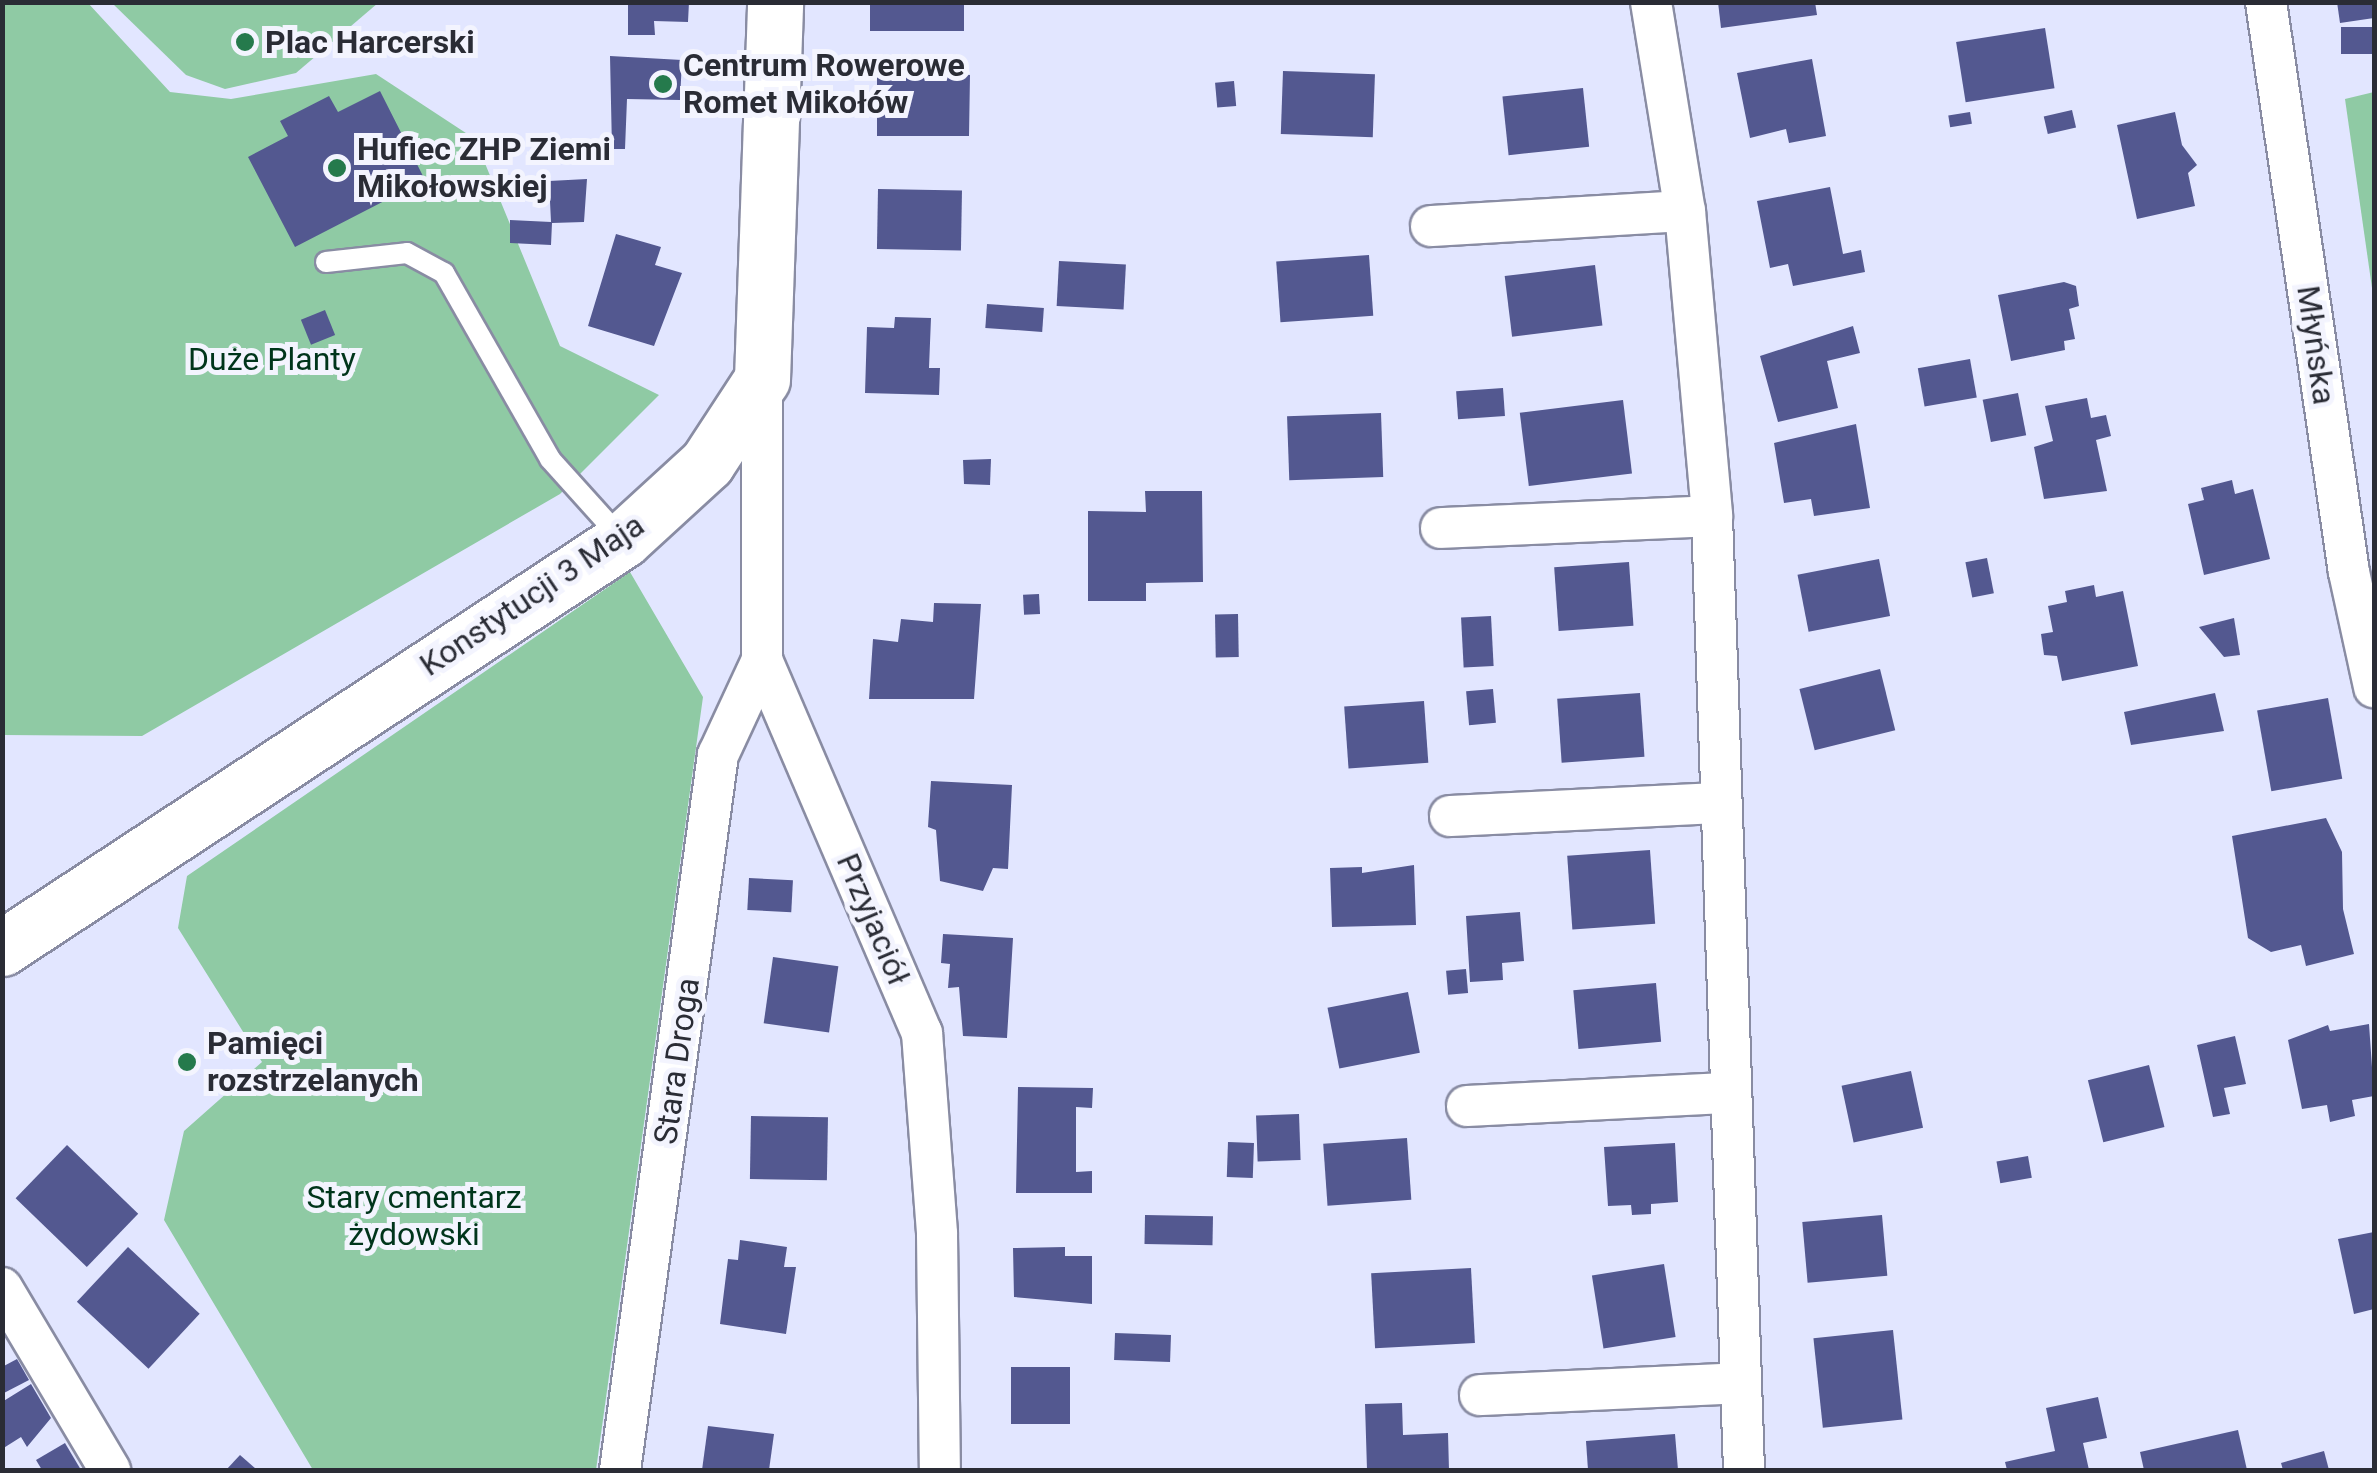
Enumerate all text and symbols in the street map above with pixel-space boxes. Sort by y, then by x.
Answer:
place label: Plac Harcerski [265,23,475,61]
marker: Plac Harcerski [234,31,256,53]
place label: Centrum Rowerowe Romet Mikołów [683,47,965,122]
marker: Centrum Rowerowe Romet Mikołów [652,73,674,95]
place label: Hufiec ZHP Ziemi Mikołowskiej [357,131,611,206]
marker: Hufiec ZHP Ziemi Mikołowskiej [326,157,348,179]
street label: Młyńska [2289,283,2343,407]
park label: Duże Planty [188,340,356,378]
street label: Konstytucji 3 Maja [413,506,651,684]
street label: Przyjaciół [828,848,918,990]
street label: Stara Droga [646,975,708,1147]
place label: Pamięci rozstrzelanych [207,1025,419,1100]
marker: Pamięci rozstrzelanych [176,1051,198,1073]
park label: Stary cmentarz żydowski [306,1179,522,1254]

